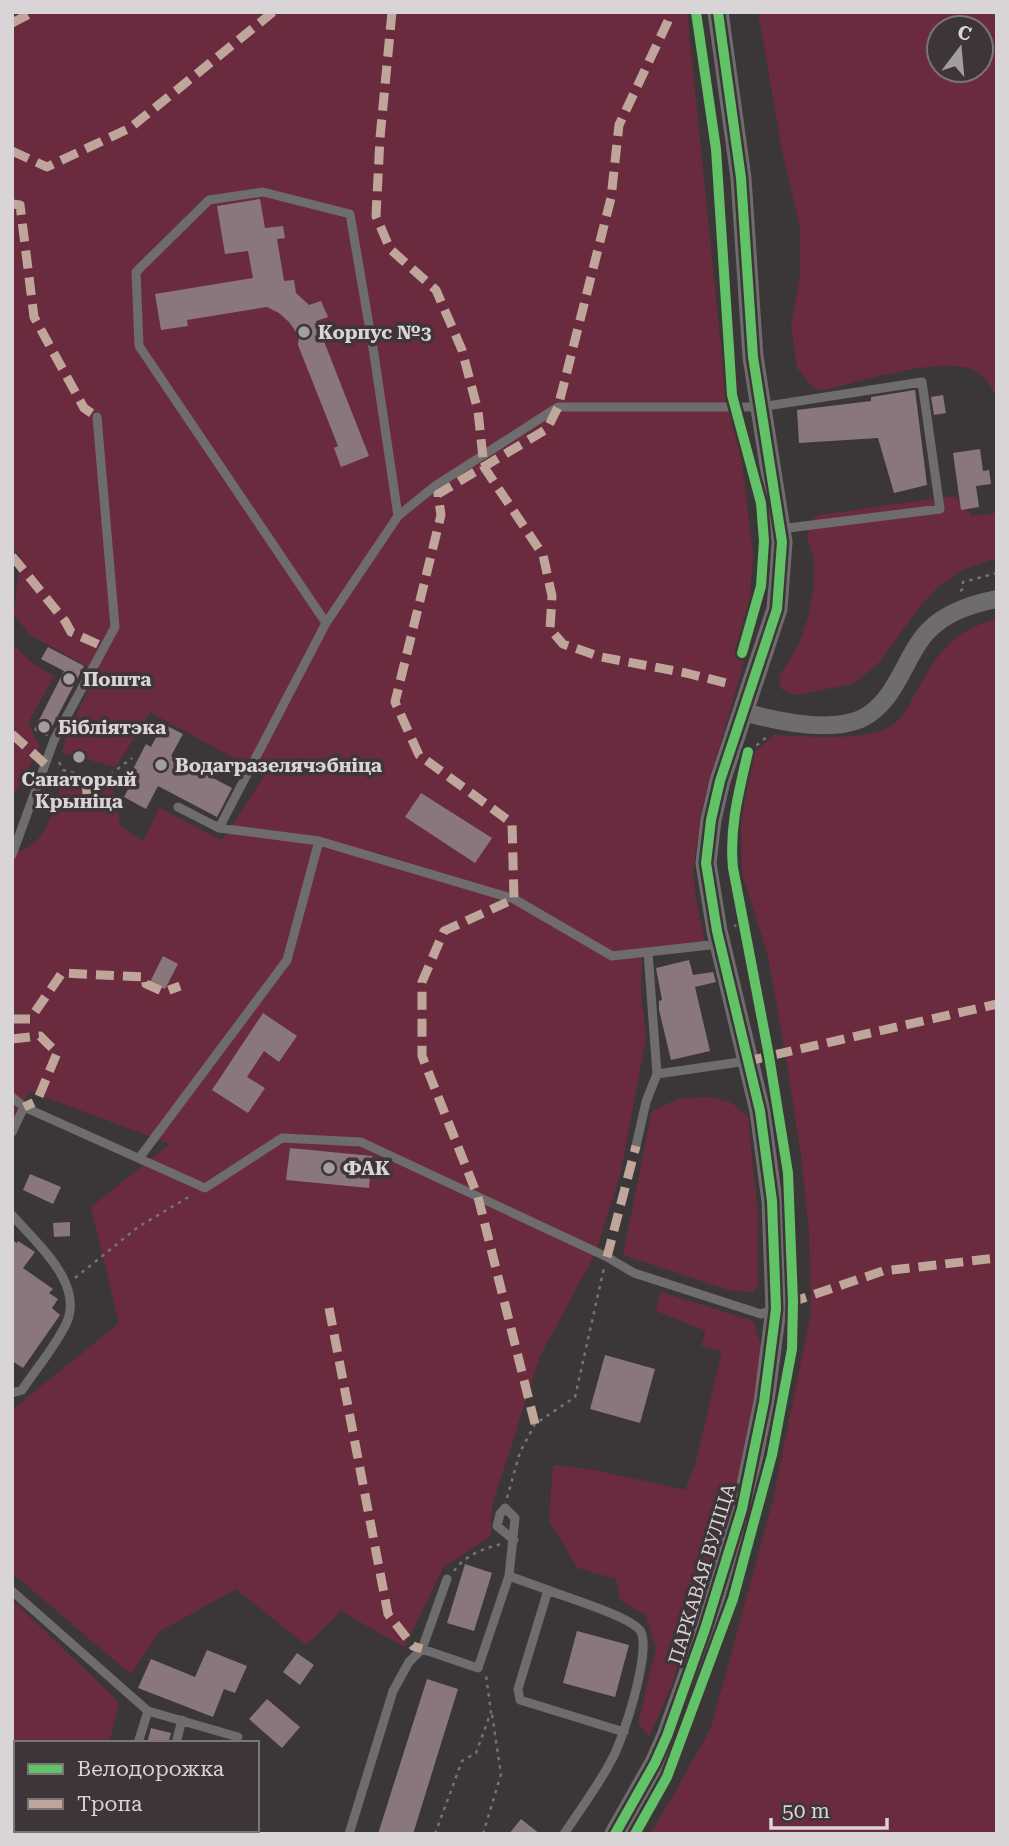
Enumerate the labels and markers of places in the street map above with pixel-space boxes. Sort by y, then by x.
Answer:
place label: Корпус №3 [318,321,432,344]
marker: Корпус №3 [296,324,312,340]
place label: Пошта [83,668,151,691]
marker: Пошта [61,671,77,687]
place label: Бібліятэка [58,716,166,739]
marker: Бібліятэка [36,719,52,735]
marker: Санаторый Крыніца [71,749,87,765]
place label: Водагразелячэбніца [175,754,382,777]
marker: Водагразелячэбніца [153,757,169,773]
place label: Санаторый Крыніца [22,768,136,813]
place label: ФАК [343,1157,390,1180]
marker: ФАК [321,1160,337,1176]

